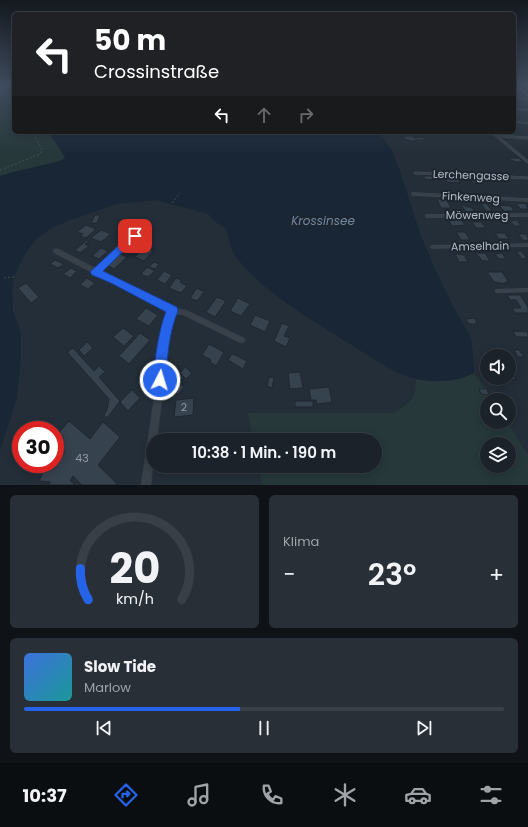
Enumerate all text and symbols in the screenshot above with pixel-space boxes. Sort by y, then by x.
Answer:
text: 50 m [94,21,166,60]
icon: left [28,28,80,80]
text: Crossinstraße [94,59,219,84]
icon: left [211,104,233,126]
icon: ahead [253,104,275,126]
icon: right [295,104,317,126]
street label: Lerchengasse [433,166,510,184]
street label: Finkenweg [442,187,500,207]
street label: Möwenweg [446,207,508,223]
water label: Krossinsee [291,212,355,229]
pin [118,219,152,253]
icon: arrive [124,225,146,247]
street label: Amselhain [451,237,509,255]
map controls [480,349,516,473]
button: sound [480,349,516,385]
position arrow [139,359,181,401]
button: search [480,393,516,429]
house number: 2 [181,399,187,415]
speed limit sign: 30 [12,421,64,473]
button: layers [480,437,516,473]
text: 10:38 · 1 Min. · 190 m [192,442,336,463]
house number: 43 [75,450,89,466]
text: Klima [283,532,319,551]
text: 20 [109,538,160,597]
text: 23° [368,553,416,596]
text: − [283,559,295,590]
text: + [489,559,504,590]
text: km/h [115,588,154,608]
text: Slow Tide [84,656,156,677]
text: Marlow [84,678,131,697]
icon: previous [93,717,115,739]
icon: pause [253,717,275,739]
icon: next [413,717,435,739]
icon: directions [112,781,140,809]
icon: music [185,781,213,809]
icon: phone [258,781,286,809]
icon: climate [331,781,359,809]
icon: car [404,781,432,809]
icon: filters [477,781,505,809]
text: 10:37 [23,783,67,808]

